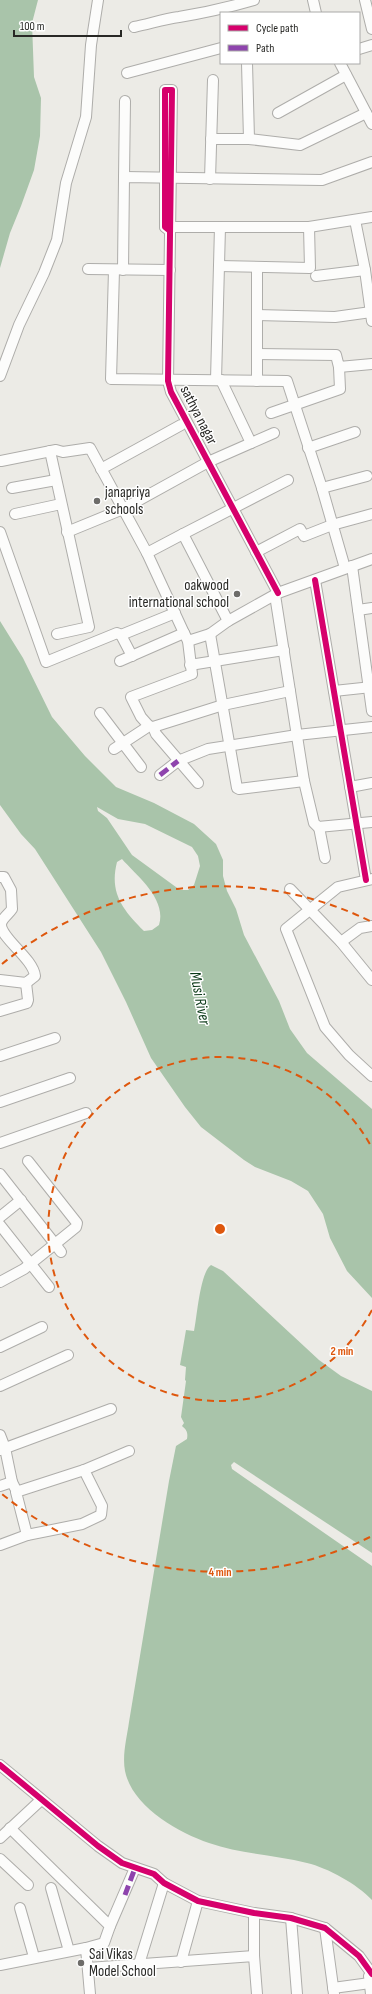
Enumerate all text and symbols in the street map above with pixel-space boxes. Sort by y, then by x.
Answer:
scale bar [14,12,121,38]
legend [220,12,360,64]
text: 100 m [20,19,45,34]
text: Cycle path [256,21,298,36]
text: Path [256,41,274,56]
street label: sathya nagar [176,382,222,449]
place label: janapriya schools [104,483,151,519]
marker: janapriya schools [92,496,102,506]
place label: oakwood international school [129,576,229,612]
marker: oakwood international school [232,589,242,599]
water label: Musi River [185,970,214,1027]
centre of rings [213,1222,227,1236]
text: 2 min [331,1344,353,1359]
text: 4 min [208,1565,232,1580]
place label: Sai Vikas Model School [89,1945,156,1981]
marker: Sai Vikas Model School [76,1958,86,1968]

